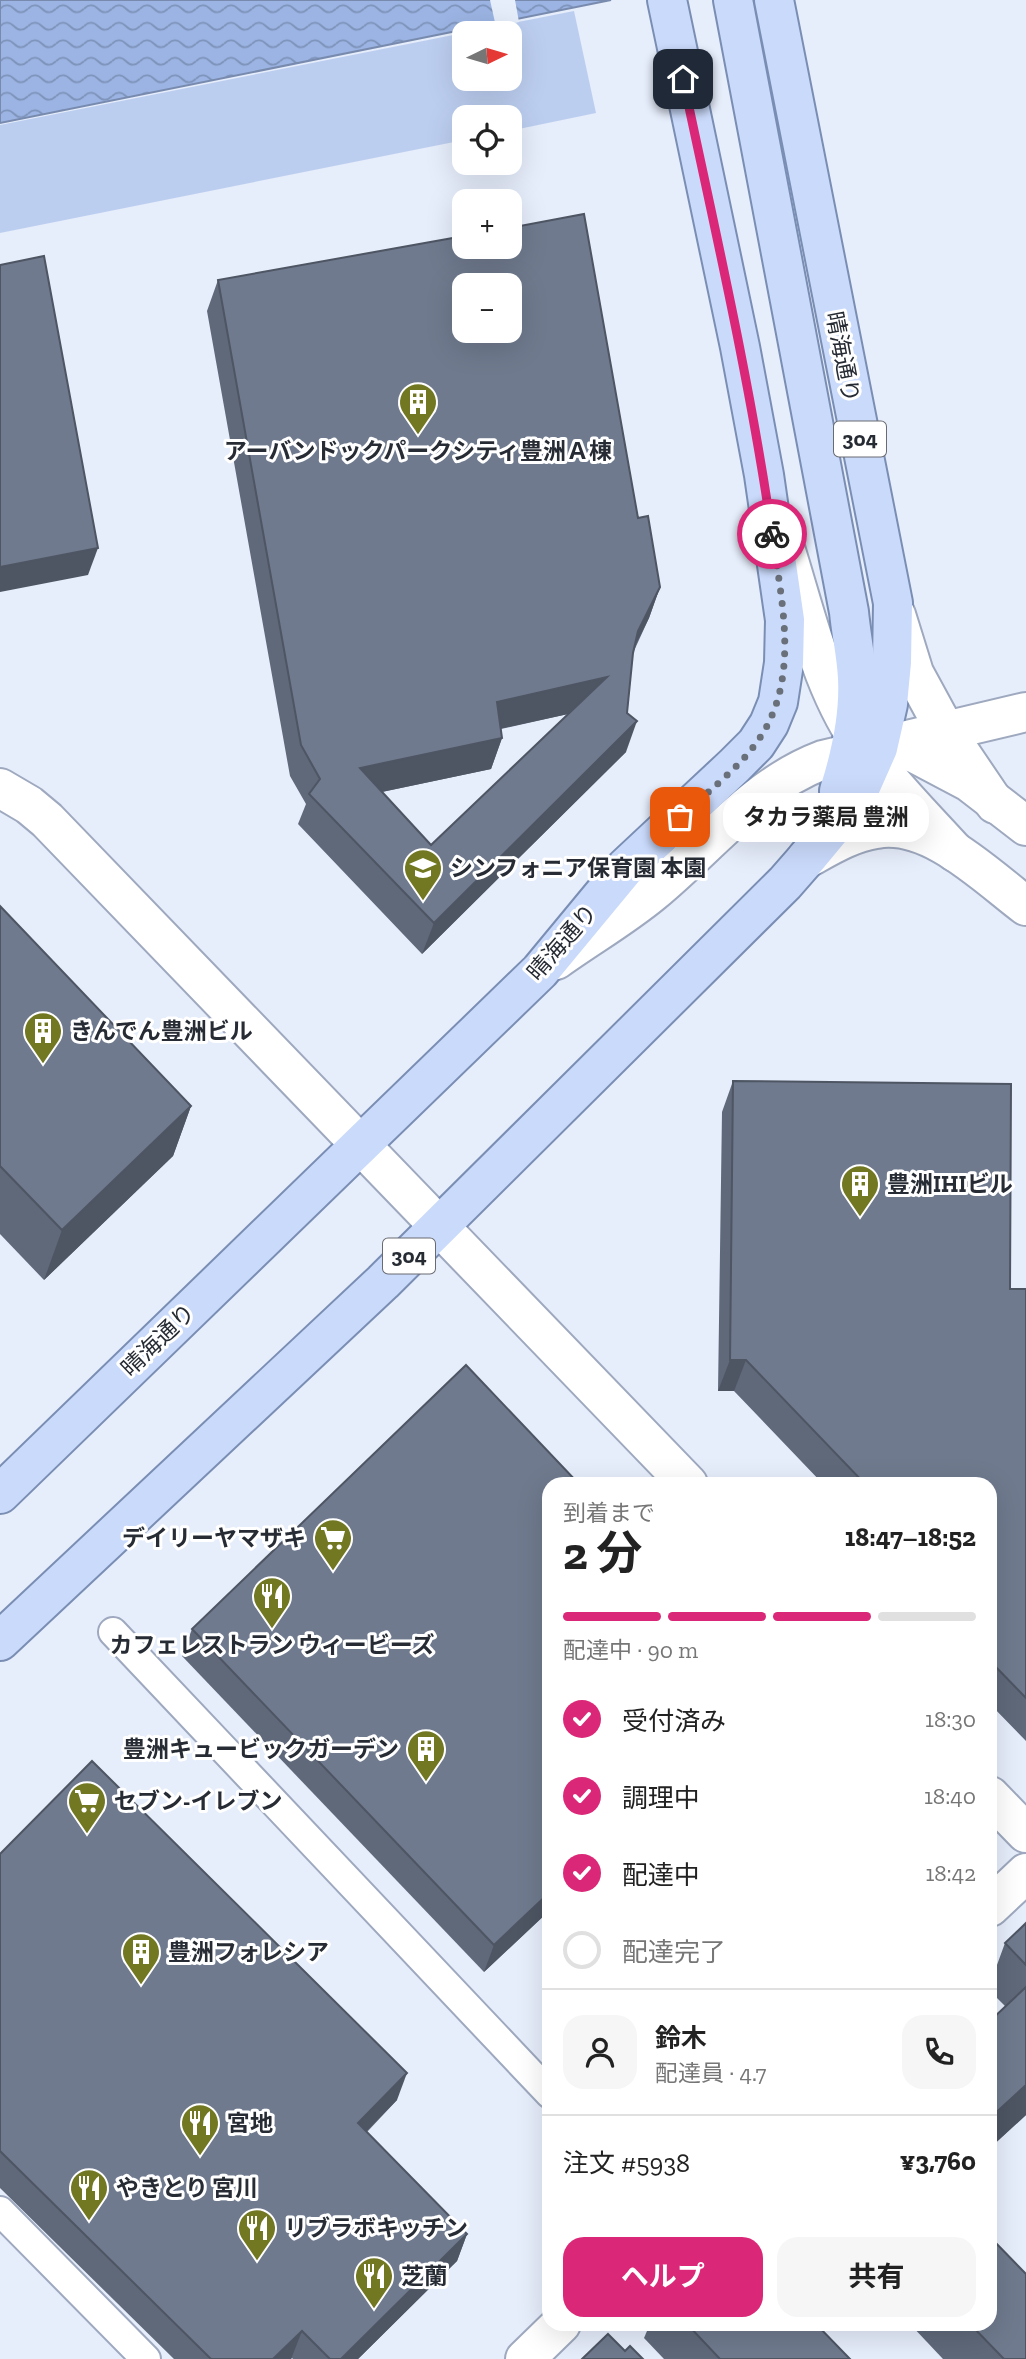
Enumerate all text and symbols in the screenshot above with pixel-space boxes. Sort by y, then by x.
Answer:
north arrow [452,21,522,91]
map controls [452,21,522,343]
pin [653,49,713,109]
icon: home [664,60,702,98]
button: locate [452,105,522,175]
button: + [452,189,522,259]
button: − [452,273,522,343]
street label: 晴海通り [820,309,866,405]
building icon: アーバンドックパークシティ豊洲Ａ棟 [397,381,439,436]
road number: 304 [834,422,886,457]
place label: アーバンドックパークシティ豊洲Ａ棟 [224,437,612,465]
courier [737,499,807,569]
icon: bike [753,515,791,553]
pin [650,787,710,847]
callout: タカラ薬局 豊洲 [722,792,928,842]
icon: bag [661,798,699,836]
text: タカラ薬局 豊洲 [743,803,909,831]
school or university icon: シンフォニア保育園 本園 [402,847,444,902]
place label: シンフォニア保育園 本園 [450,854,707,882]
street label: 晴海通り [521,898,603,986]
building icon: きんでん豊洲ビル [22,1010,64,1065]
place label: きんでん豊洲ビル [70,1017,253,1045]
building icon: 豊洲IHIビル [839,1163,881,1218]
place label: 豊洲IHIビル [887,1170,1013,1198]
road number: 304 [383,1238,435,1274]
street label: 晴海通り [115,1298,201,1382]
text: 到着まで [563,1499,655,1527]
supermarket icon: デイリーヤマザキ [312,1517,354,1572]
text: 18:47–18:52 [845,1521,976,1553]
place label: デイリーヤマザキ [122,1524,306,1552]
text: 2 分 [563,1526,642,1581]
restaurant icon: カフェレストラン ウィービーズ [251,1575,293,1630]
place label: カフェレストラン ウィービーズ [109,1631,435,1659]
text: 配達中 · 90 m [563,1636,698,1664]
icon: check [563,1700,601,1738]
text: 受付済み [622,1705,726,1737]
text: 18:30 [925,1705,976,1733]
building icon: 豊洲キュービックガーデン [405,1728,447,1783]
place label: 豊洲キュービックガーデン [123,1735,399,1763]
icon: check [563,1777,601,1815]
supermarket icon: セブン-イレブン [66,1780,108,1835]
text: 調理中 [622,1782,700,1814]
text: 18:40 [924,1782,976,1810]
place label: セブン-イレブン [114,1787,282,1815]
icon: check [563,1854,601,1892]
text: 配達中 [622,1859,700,1891]
text: 18:42 [925,1859,976,1887]
building icon: 豊洲フォレシア [120,1931,162,1986]
text: 配達完了 [622,1936,726,1968]
place label: 豊洲フォレシア [168,1938,329,1966]
button: person [563,2015,637,2089]
button: phone [902,2015,976,2089]
text: 鈴木 [655,2022,707,2054]
text: 配達員 · 4.7 [655,2059,766,2087]
restaurant icon: 宮地 [179,2102,221,2157]
place label: 宮地 [227,2109,273,2137]
text: ¥3,760 [900,2145,976,2177]
text: 注文 #5938 [563,2147,690,2179]
restaurant icon: やきとり 宮川 [68,2167,110,2222]
place label: やきとり 宮川 [116,2174,258,2202]
restaurant icon: リブラボキッチン [236,2207,278,2262]
place label: リブラボキッチン [284,2214,468,2242]
button: ヘルプ [563,2237,763,2317]
button: 共有 [777,2237,976,2317]
restaurant icon: 芝蘭 [353,2255,395,2310]
place label: 芝蘭 [401,2262,447,2290]

